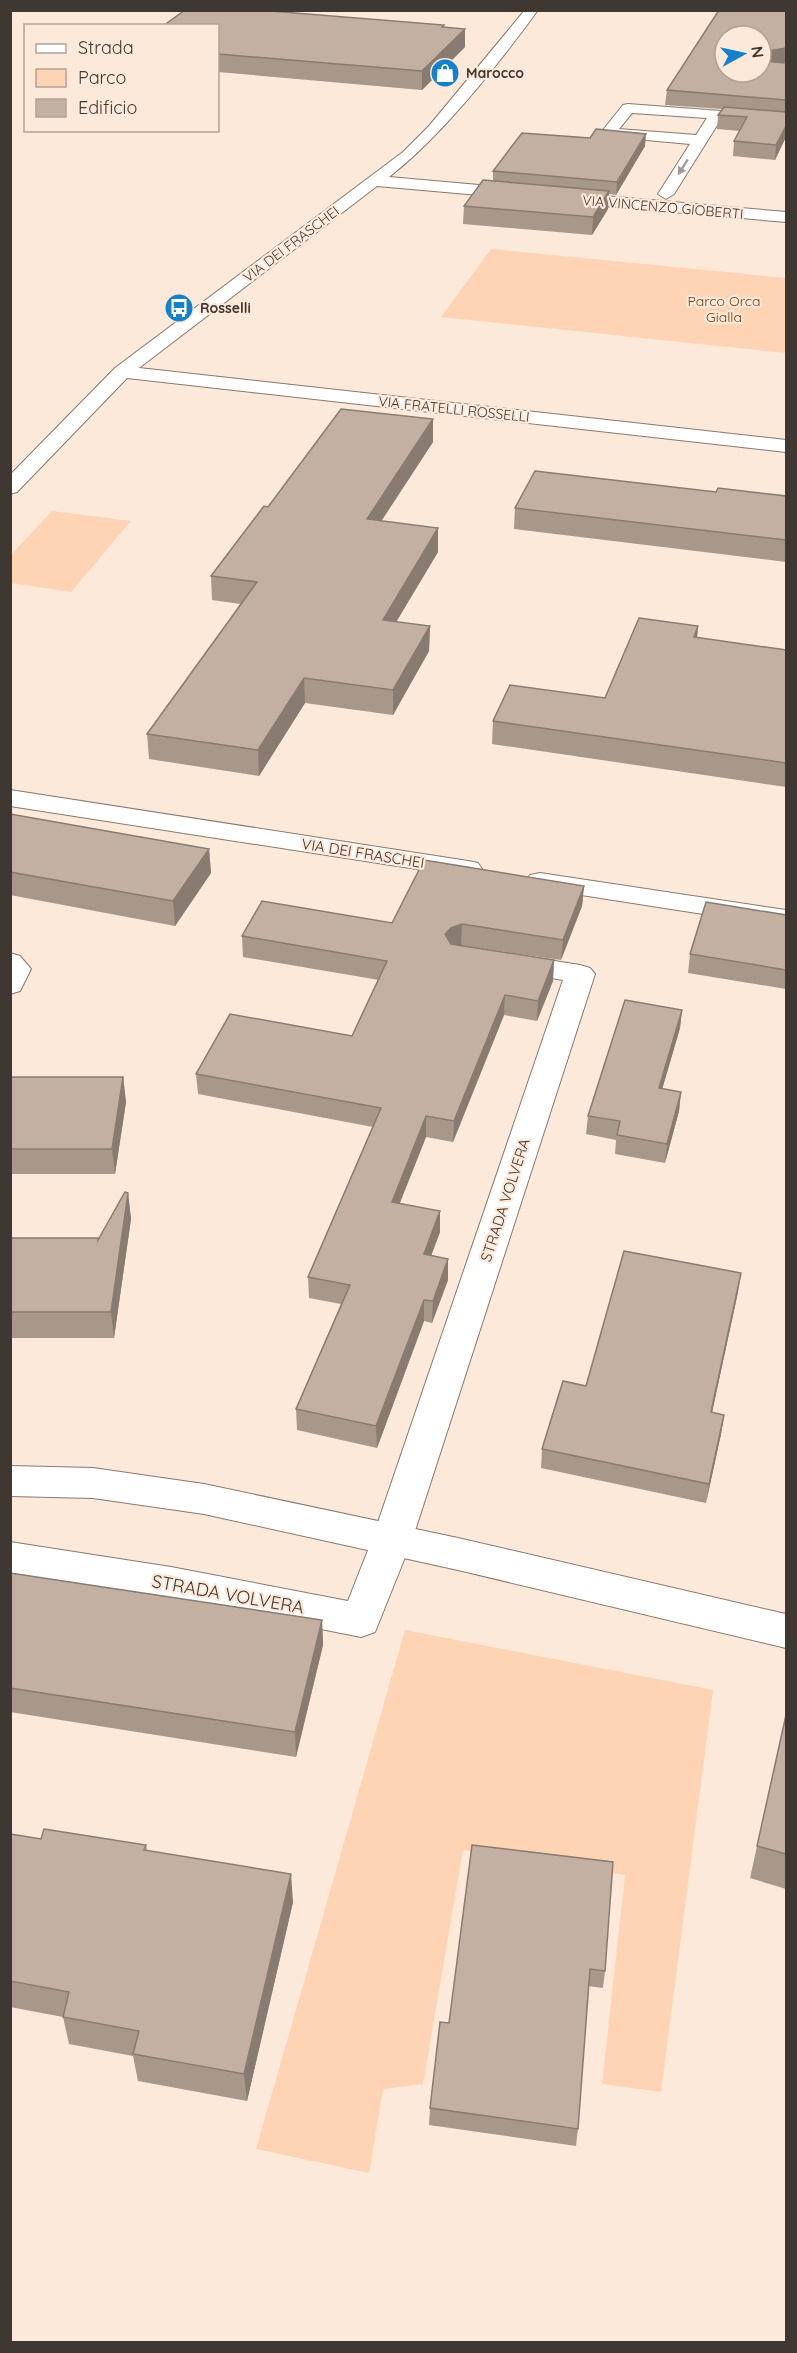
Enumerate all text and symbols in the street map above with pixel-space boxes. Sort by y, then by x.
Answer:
legend [24,24,219,132]
north arrow [713,24,773,84]
text: Strada [78,36,134,59]
text: N [747,45,769,59]
shop icon: Marocco [429,57,461,89]
place label: Marocco [466,64,524,82]
text: Parco [78,66,126,89]
text: Edificio [78,96,137,119]
one-way arrow [678,159,689,175]
street label: VIA VINCENZO GIOBERTI [582,191,744,223]
street label: VIA DEI FRASCHEI [239,202,343,286]
bus stop icon: Rosselli [163,292,195,324]
park label: Parco Orca Gialla [688,292,760,326]
place label: Rosselli [200,299,251,317]
street label: VIA FRATELLI ROSSELLI [377,392,531,426]
street label: VIA DEI FRASCHEI [300,834,426,872]
street label: STRADA VOLVERA [476,1136,534,1264]
street label: STRADA VOLVERA [150,1569,306,1619]

